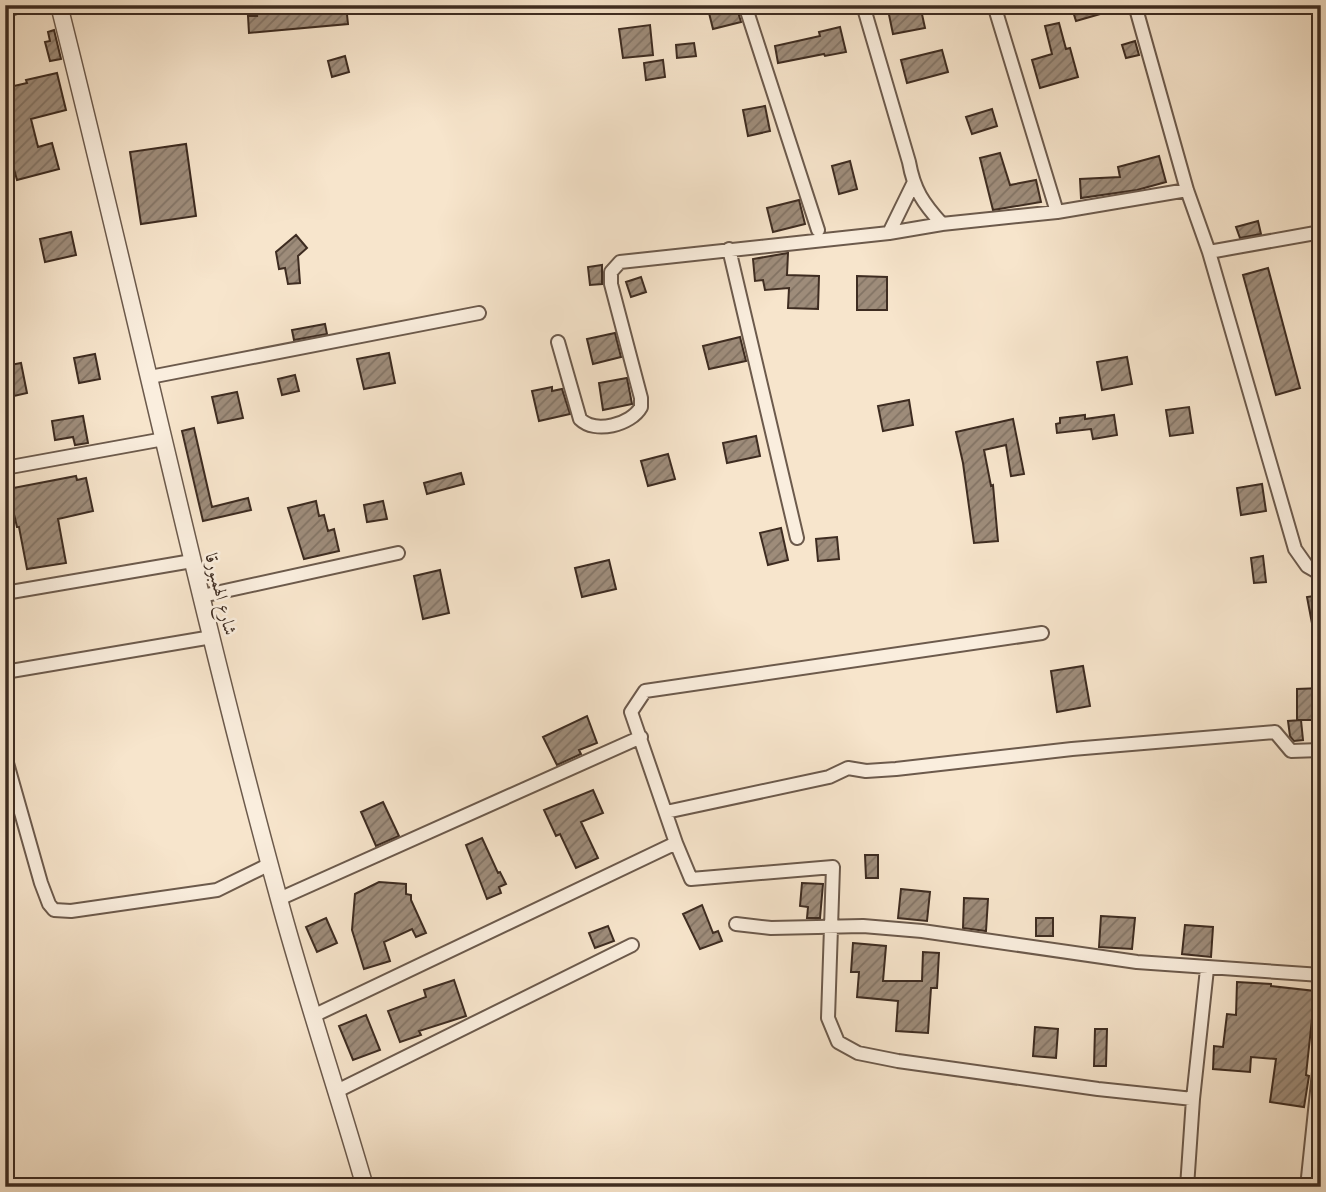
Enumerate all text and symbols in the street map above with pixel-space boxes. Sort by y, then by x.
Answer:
street label: شارع الهمبورقا [196,551,242,638]

